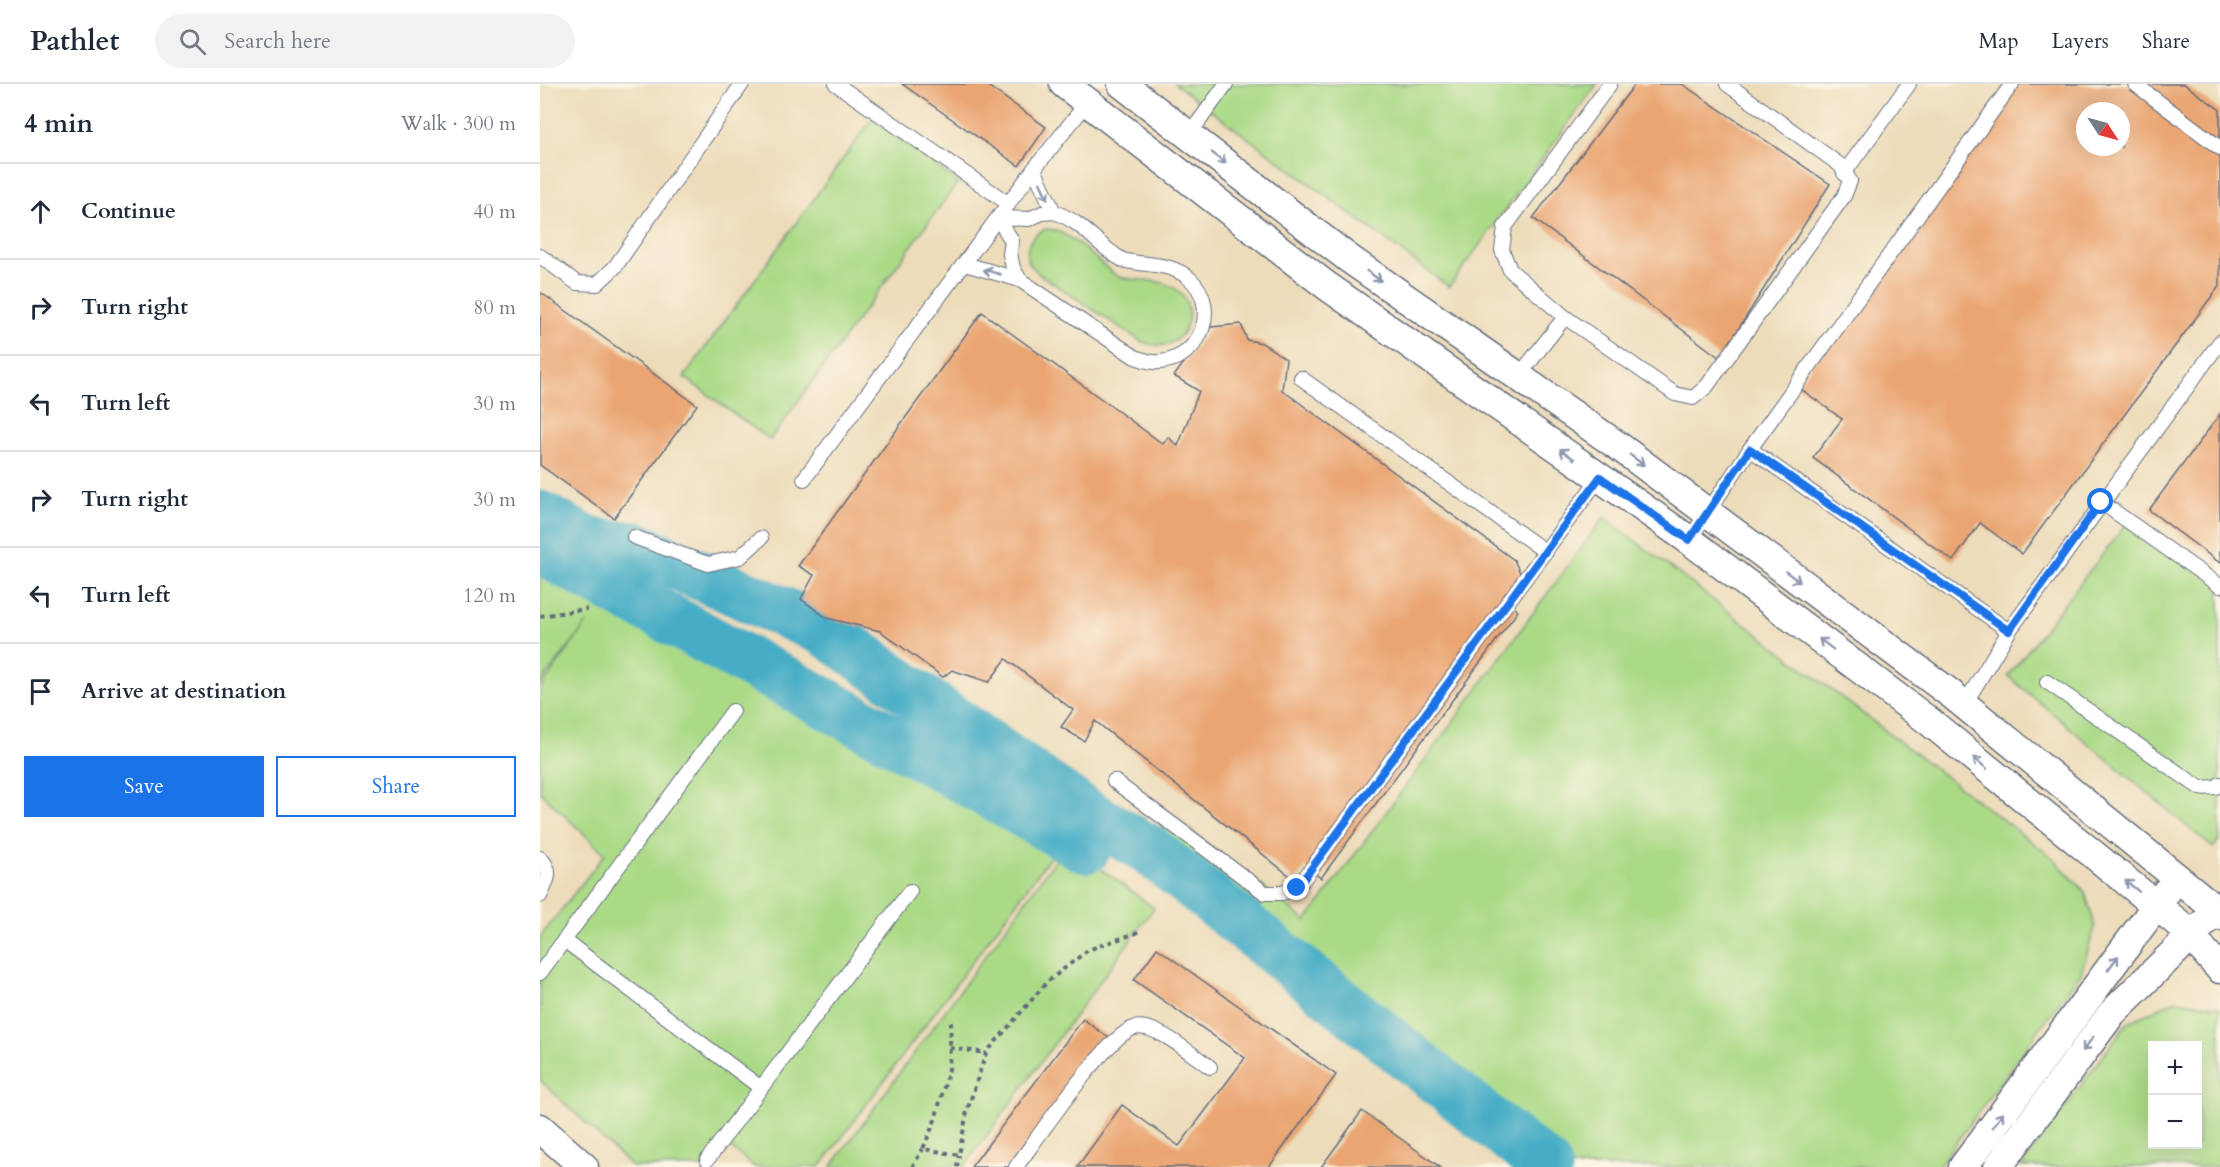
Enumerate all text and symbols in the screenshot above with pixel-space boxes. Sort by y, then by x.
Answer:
search box [155,14,575,68]
text: Pathlet [30,22,119,60]
icon: search [176,25,209,58]
text: Search here [224,26,331,56]
text: Map [1979,27,2019,56]
text: Layers [2052,27,2109,56]
text: Share [2142,27,2190,56]
north arrow [2076,102,2130,156]
text: 4 min [24,106,93,141]
text: Walk · 300 m [401,110,516,137]
one-way arrow [1210,152,1226,165]
one-way arrow [1039,181,1051,199]
icon: ahead [24,195,57,228]
text: Continue [81,196,176,226]
text: 40 m [473,198,516,225]
one-way arrow [983,266,1002,277]
one-way arrow [1365,270,1382,282]
icon: right [24,291,57,324]
text: Turn right [81,292,188,322]
text: 80 m [473,294,516,321]
icon: left [24,387,57,420]
text: Turn left [81,388,170,418]
text: 30 m [473,390,516,417]
one-way arrow [1560,448,1576,460]
one-way arrow [1628,454,1644,466]
icon: right [24,483,57,516]
text: Turn right [81,484,188,514]
text: 30 m [473,486,516,513]
route start [2087,488,2113,514]
one-way arrow [1785,570,1801,583]
icon: left [24,579,57,612]
text: Turn left [81,580,170,610]
text: 120 m [463,582,516,609]
one-way arrow [1819,637,1835,650]
icon: arrive [24,675,57,708]
text: Arrive at destination [81,676,286,706]
button: Save [24,756,264,817]
button: Share [276,756,516,817]
one-way arrow [1973,757,1989,770]
route end [1283,874,1309,900]
one-way arrow [2125,879,2140,893]
one-way arrow [2107,955,2120,971]
one-way arrow [2082,1036,2095,1052]
map controls [2148,1041,2202,1149]
button: + [2148,1041,2202,1095]
button: − [2148,1095,2202,1149]
one-way arrow [1991,1112,2004,1128]

